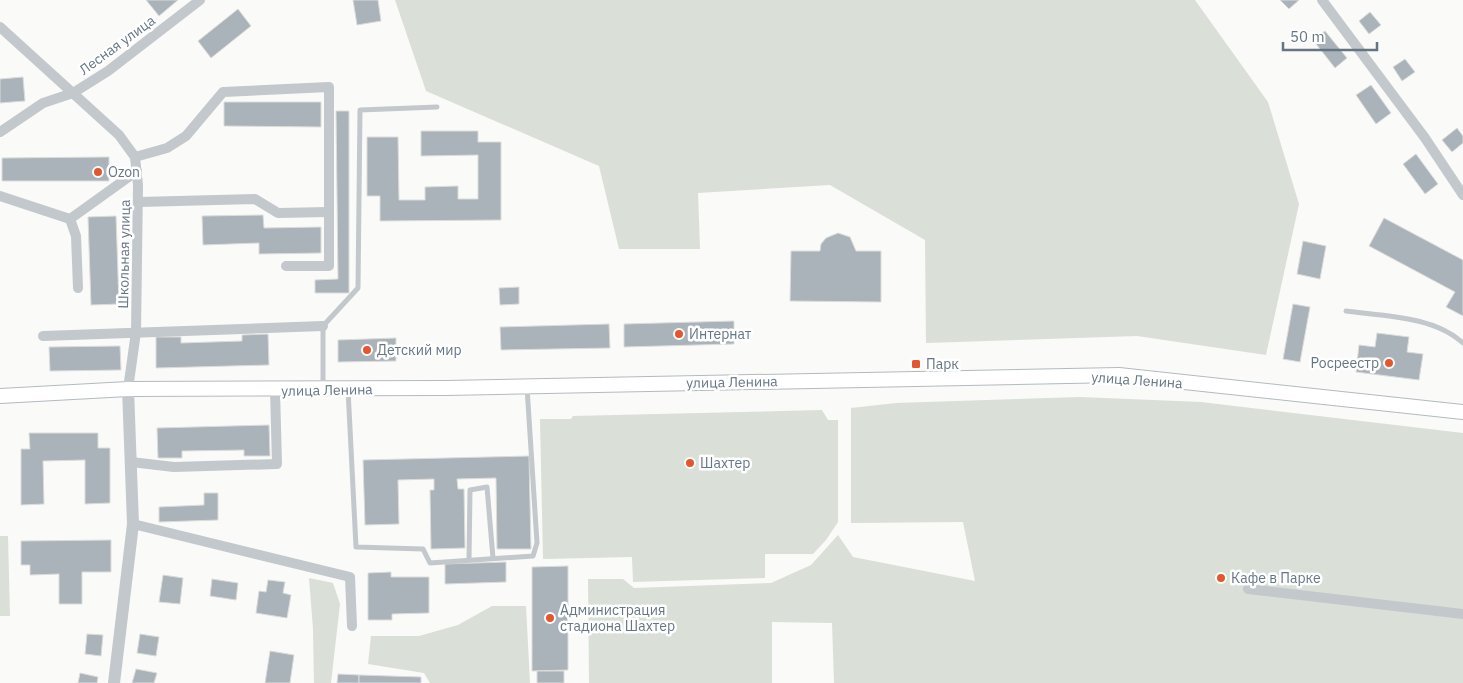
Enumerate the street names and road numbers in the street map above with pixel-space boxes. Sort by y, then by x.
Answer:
street label: Лесная улица [75,11,159,79]
street label: Школьная улица [114,199,134,309]
street label: улица Ленина [1091,368,1184,392]
street label: улица Ленина [686,372,778,392]
street label: улица Ленина [281,380,373,400]

